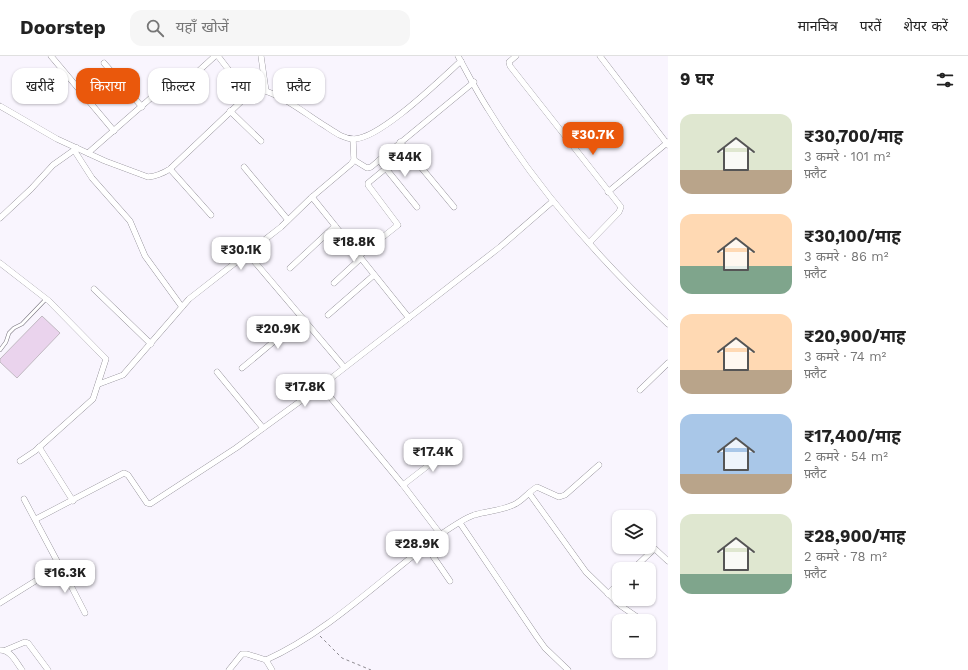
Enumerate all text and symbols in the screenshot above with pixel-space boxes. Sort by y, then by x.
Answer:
search box [130,10,410,46]
text: Doorstep [20,16,106,39]
icon: search [144,17,166,39]
text: यहाँ खोजें [176,18,229,36]
text: मानचित्र [798,18,838,34]
text: परतें [860,18,881,34]
text: शेयर करें [903,18,948,34]
chip: खरीदें [12,68,68,104]
chip: किराया [76,68,140,104]
chip: फ़िल्टर [148,68,209,104]
chip: नया [217,68,265,104]
chip: फ़्लैट [273,68,325,104]
text: 9 घर [680,69,714,89]
icon: filters [934,69,956,91]
pin: ₹30.7K [560,122,626,156]
text: ₹30,700/माह [804,126,903,146]
text: ₹30.7K [572,127,615,142]
icon: home [712,130,760,178]
pin: ₹44K [381,144,429,178]
text: ₹44K [388,149,422,164]
text: 3 कमरे · 101 m² [804,149,890,164]
text: फ़्लैट [804,166,827,181]
text: ₹30,100/माह [804,226,901,246]
pin: ₹18.8K [321,229,387,263]
icon: home [712,230,760,278]
text: ₹18.8K [333,234,375,249]
pin: ₹30.1K [208,237,274,271]
text: ₹30.1K [221,242,261,257]
text: 3 कमरे · 86 m² [804,249,888,264]
text: फ़्लैट [804,266,827,281]
pin: ₹20.9K [245,316,311,350]
text: ₹20.9K [256,321,300,336]
text: ₹20,900/माह [804,326,906,346]
icon: home [712,330,760,378]
text: 3 कमरे · 74 m² [804,349,886,364]
text: फ़्लैट [804,366,827,381]
pin: ₹17.8K [272,374,338,408]
text: ₹17.8K [285,379,325,394]
text: ₹17,400/माह [804,426,901,446]
icon: home [712,430,760,478]
pin: ₹17.4K [400,439,466,473]
text: ₹17.4K [413,444,453,459]
text: 2 कमरे · 54 m² [804,449,888,464]
text: फ़्लैट [804,466,827,481]
map controls [612,510,656,658]
button: layers [612,510,656,554]
text: ₹28,900/माह [804,526,906,546]
icon: home [712,530,760,578]
pin: ₹28.9K [384,531,450,565]
text: ₹28.9K [395,536,439,551]
text: 2 कमरे · 78 m² [804,549,887,564]
pin: ₹16.3K [32,560,98,594]
button: + [612,562,656,606]
text: ₹16.3K [44,565,86,580]
text: फ़्लैट [804,566,827,581]
button: − [612,614,656,658]

